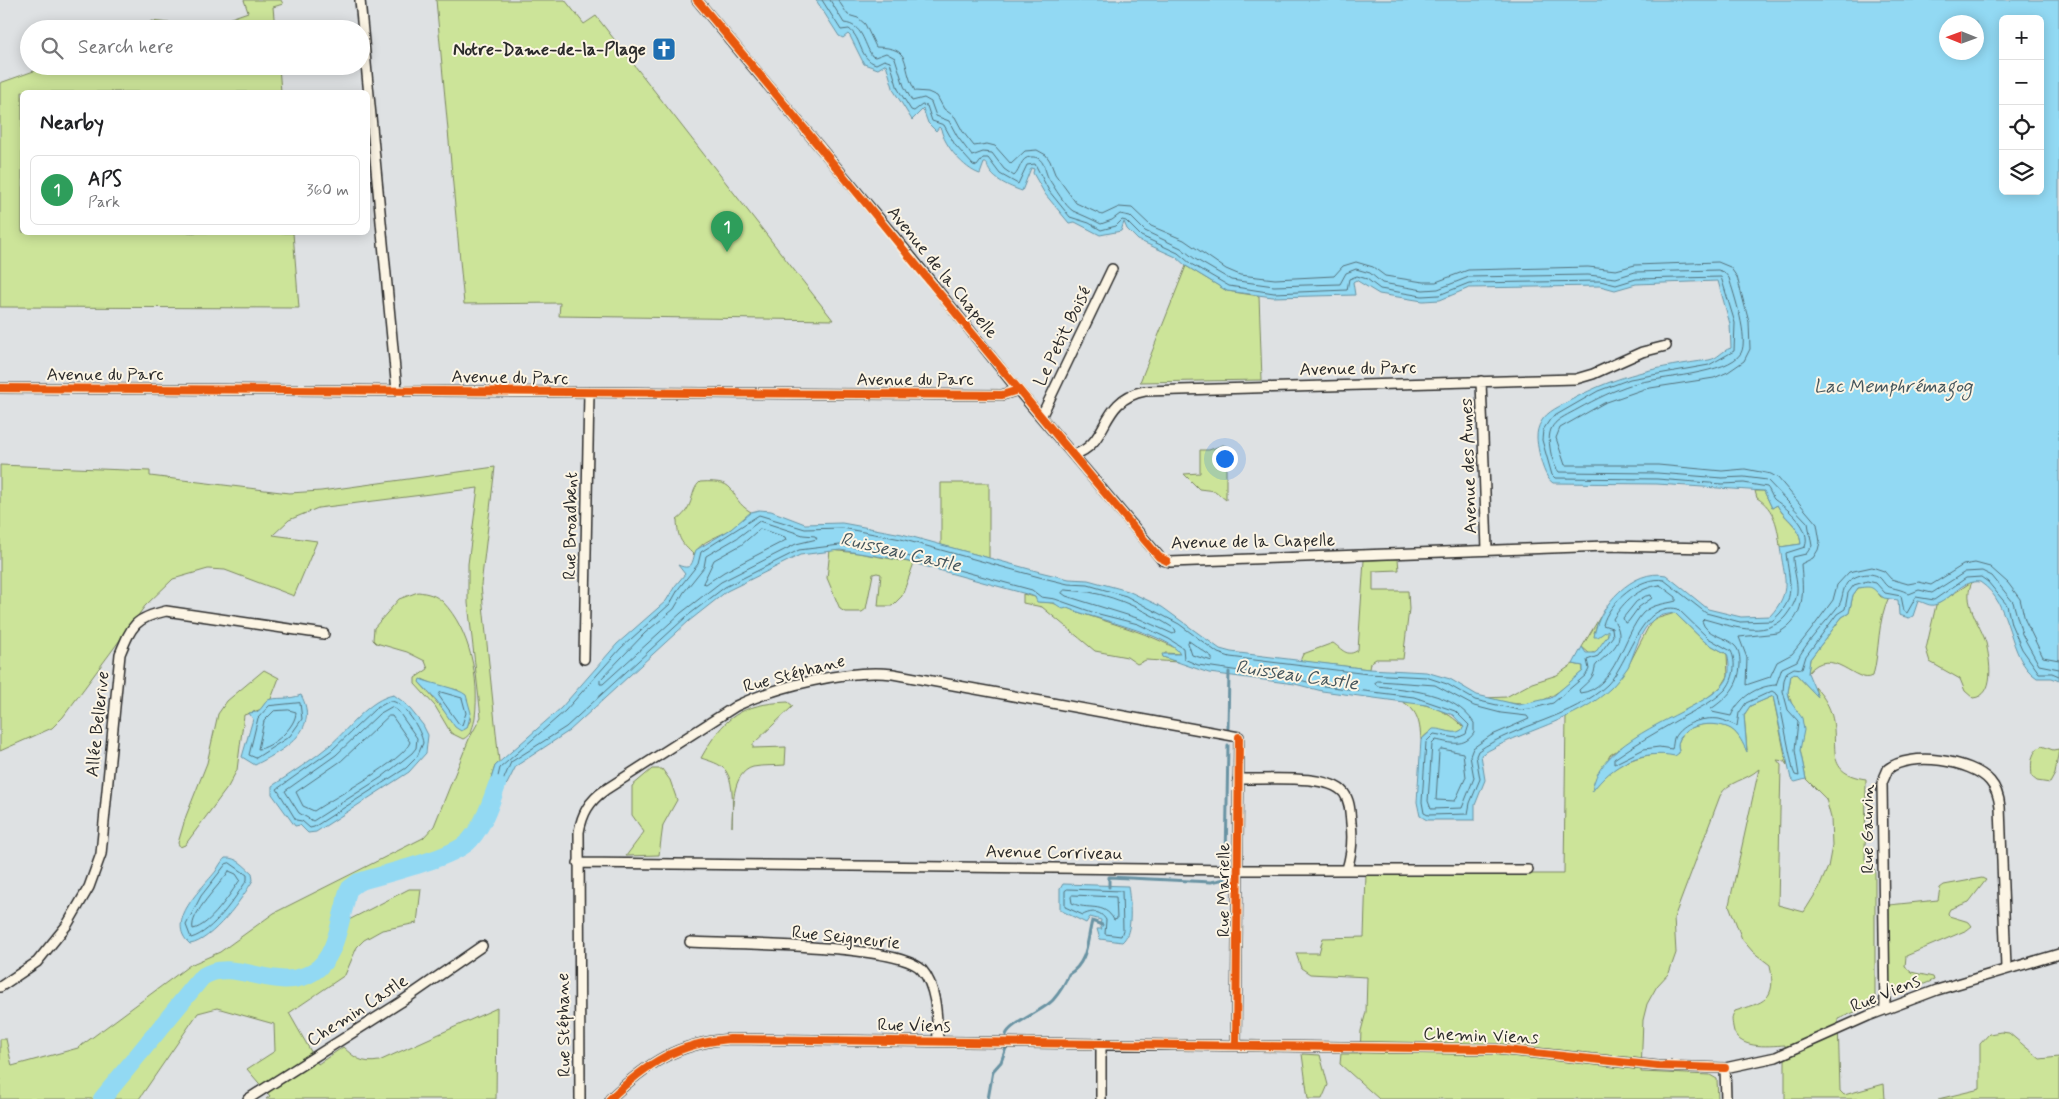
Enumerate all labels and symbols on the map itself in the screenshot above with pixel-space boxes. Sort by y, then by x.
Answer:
north arrow [1939,15,1984,60]
church icon: Notre-Dame-de-la-Plage [651,36,677,62]
place label: Notre-Dame-de-la-Plage [453,38,646,64]
street label: Avenue de la Chapelle [881,201,1003,344]
pin: 1 [711,211,743,252]
street label: Le Petit Boisé [1028,283,1097,390]
street label: Avenue du Parc [1299,356,1417,382]
street label: Avenue du Parc [46,363,164,387]
street label: Avenue du Parc [451,365,569,391]
street label: Avenue du Parc [856,368,974,392]
water label: Lac Memphrémagog [1814,374,1973,401]
street label: Avenue des Aunes [1455,398,1483,534]
your location [1212,446,1238,472]
street label: Rue Broadbent [558,472,584,580]
water label: Ruisseau Castle [838,526,964,579]
street label: Avenue de la Chapelle [1171,529,1335,555]
street label: Rue Stéphane [741,649,848,699]
water label: Ruisseau Castle [1234,655,1360,697]
street label: Allée Bellerive [81,670,115,778]
street label: Rue Gauvin [1856,784,1880,874]
street label: Avenue Corriveau [985,840,1123,866]
street label: Rue Marielle [1212,843,1236,937]
street label: Rue Seigneurie [790,920,901,956]
street label: Chemin Castle [302,969,413,1053]
street label: Rue Viens [1847,969,1924,1019]
street label: Rue Stéphane [551,973,577,1077]
street label: Rue Viens [877,1013,951,1039]
street label: Chemin Viens [1423,1022,1539,1050]

